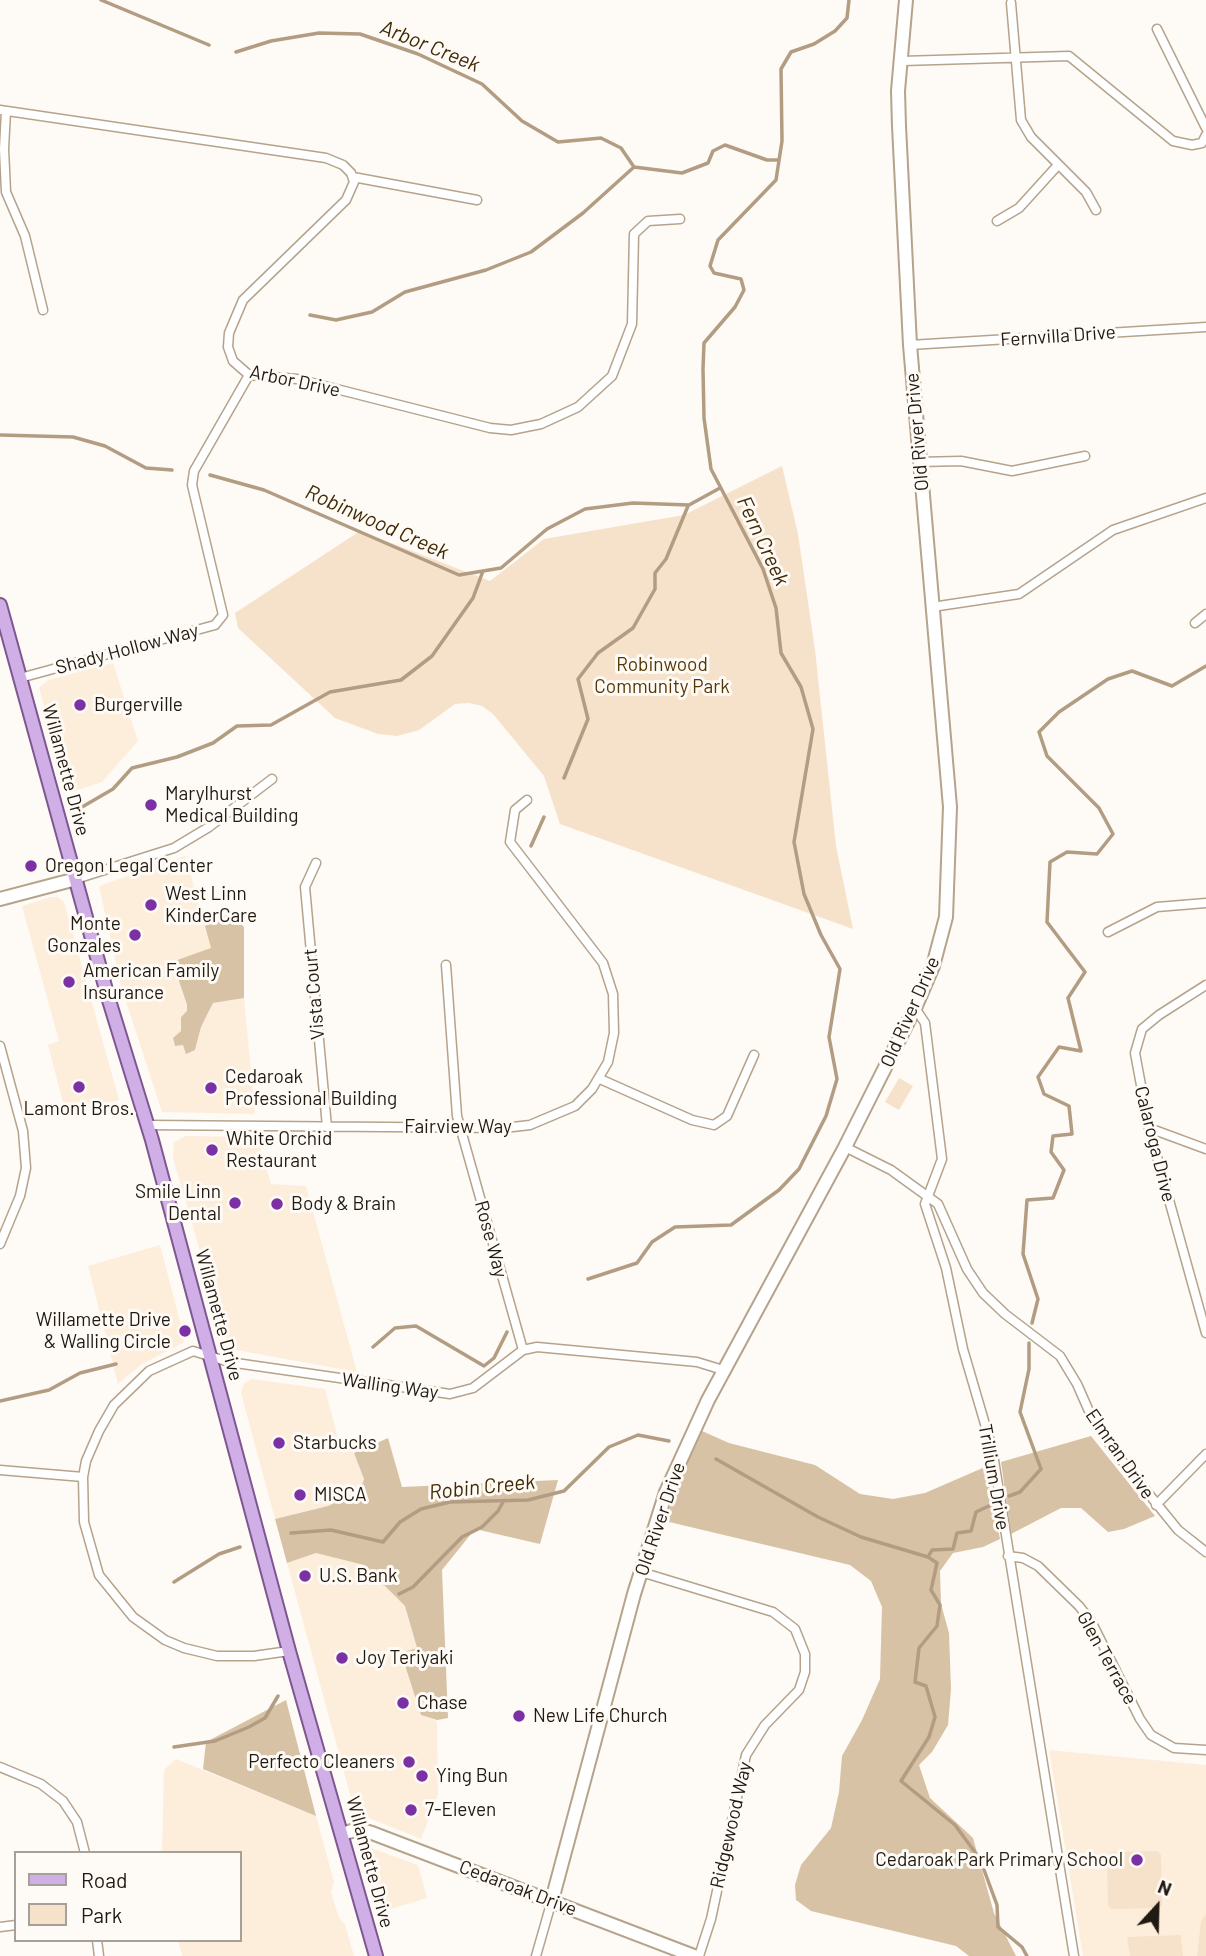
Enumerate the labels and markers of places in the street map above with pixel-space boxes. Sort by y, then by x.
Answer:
place label: Burgerville [94,694,183,716]
marker: Burgerville [72,697,88,713]
place label: Marylhurst Medical Building [165,783,298,827]
marker: Marylhurst Medical Building [143,797,159,813]
place label: Oregon Legal Center [45,855,213,877]
marker: Oregon Legal Center [23,858,39,874]
place label: West Linn KinderCare [165,883,257,927]
marker: West Linn KinderCare [143,897,159,913]
place label: Monte Gonzales [47,913,121,957]
marker: Monte Gonzales [127,927,143,943]
place label: American Family Insurance [83,960,219,1004]
marker: American Family Insurance [61,974,77,990]
place label: Cedaroak Professional Building [225,1066,397,1110]
marker: Lamont Bros. [71,1079,87,1095]
marker: Cedaroak Professional Building [203,1080,219,1096]
place label: Lamont Bros. [24,1098,134,1120]
place label: White Orchid Restaurant [226,1128,332,1172]
marker: White Orchid Restaurant [204,1142,220,1158]
place label: Smile Linn Dental [135,1181,221,1225]
place label: Body & Brain [291,1193,396,1215]
marker: Smile Linn Dental [227,1195,243,1211]
marker: Body & Brain [269,1196,285,1212]
place label: Willamette Drive & Walling Circle [36,1309,171,1353]
marker: Willamette Drive & Walling Circle [177,1323,193,1339]
place label: Starbucks [293,1432,377,1454]
marker: Starbucks [271,1435,287,1451]
place label: MISCA [314,1484,367,1506]
marker: MISCA [292,1487,308,1503]
place label: U.S. Bank [319,1565,397,1587]
marker: U.S. Bank [297,1568,313,1584]
place label: Joy Teriyaki [356,1647,453,1669]
marker: Joy Teriyaki [334,1650,350,1666]
place label: Chase [417,1692,468,1714]
marker: Chase [395,1695,411,1711]
place label: New Life Church [533,1705,668,1727]
marker: New Life Church [511,1708,527,1724]
place label: Perfecto Cleaners [248,1751,395,1773]
marker: Perfecto Cleaners [401,1754,417,1770]
place label: Ying Bun [436,1765,508,1787]
marker: Ying Bun [414,1768,430,1784]
place label: 7-Eleven [425,1799,496,1821]
marker: 7-Eleven [403,1802,419,1818]
place label: Cedaroak Park Primary School [875,1849,1123,1871]
marker: Cedaroak Park Primary School [1129,1852,1145,1868]

